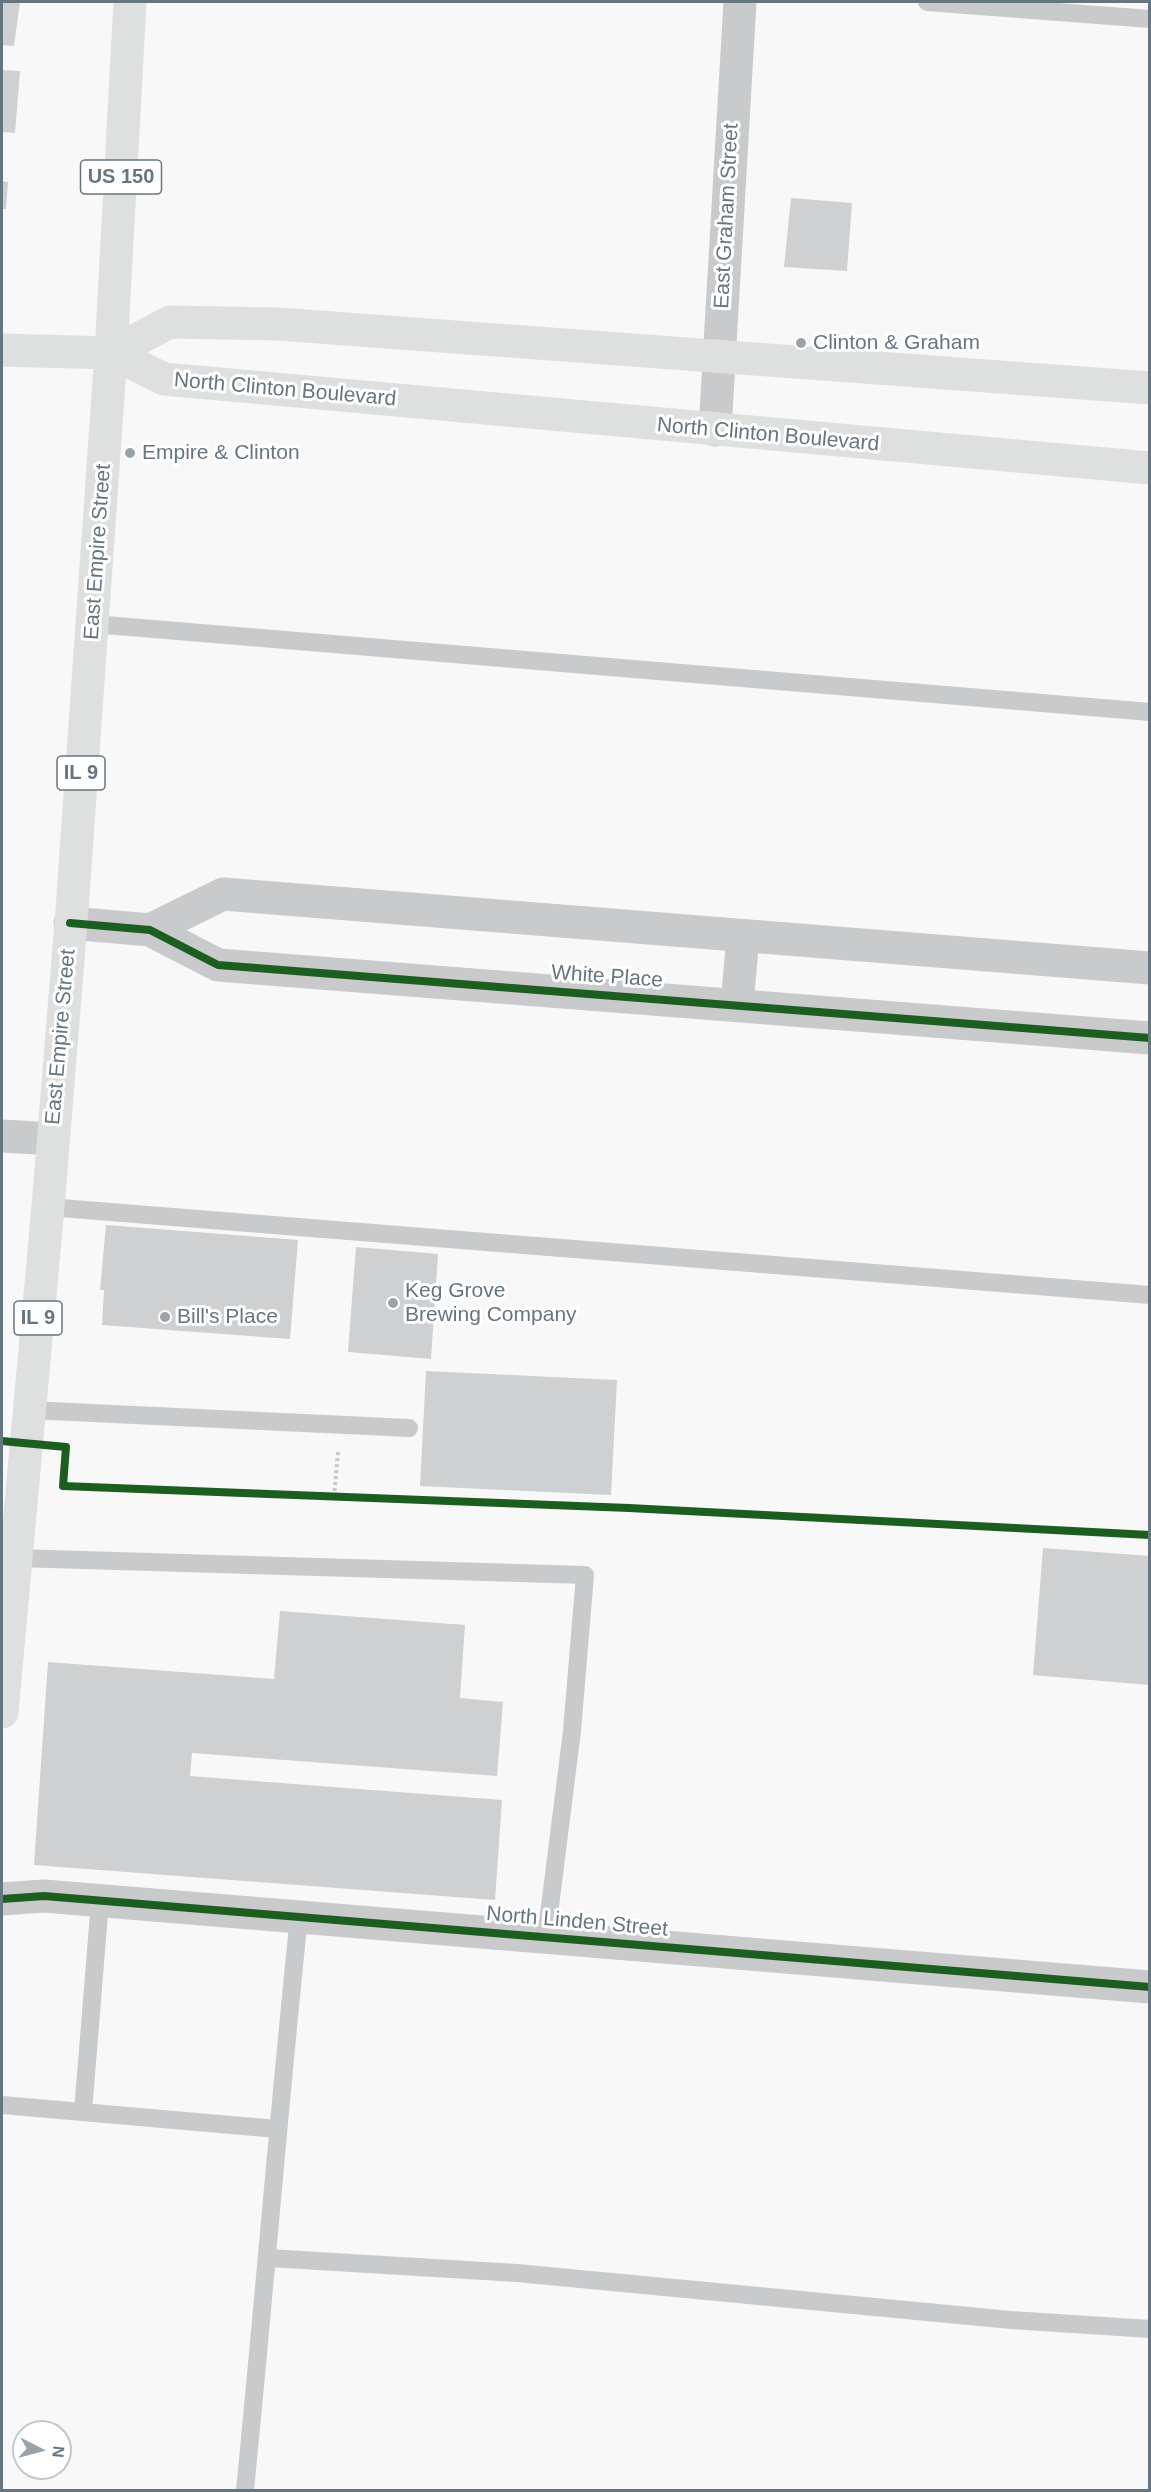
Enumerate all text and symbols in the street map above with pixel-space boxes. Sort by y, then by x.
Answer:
street label: East Graham Street [710,123,744,309]
road number: US 150 [80,160,162,194]
place label: Clinton & Graham [813,330,980,356]
marker: Clinton & Graham [794,336,808,350]
street label: North Clinton Boulevard [173,368,397,412]
street label: North Clinton Boulevard [656,413,880,457]
place label: Empire & Clinton [142,440,300,466]
marker: Empire & Clinton [123,446,137,460]
street label: East Empire Street [79,463,117,641]
road number: IL 9 [57,756,105,790]
street label: East Empire Street [41,948,81,1126]
street label: White Place [550,961,664,993]
place label: Keg Grove Brewing Company [405,1278,577,1328]
marker: Keg Grove Brewing Company [386,1296,400,1310]
road number: IL 9 [14,1301,62,1335]
place label: Bill's Place [177,1304,278,1330]
marker: Bill's Place [158,1310,172,1324]
street label: North Linden Street [485,1902,669,1942]
north arrow [12,2420,72,2480]
text: N [49,2445,67,2458]

